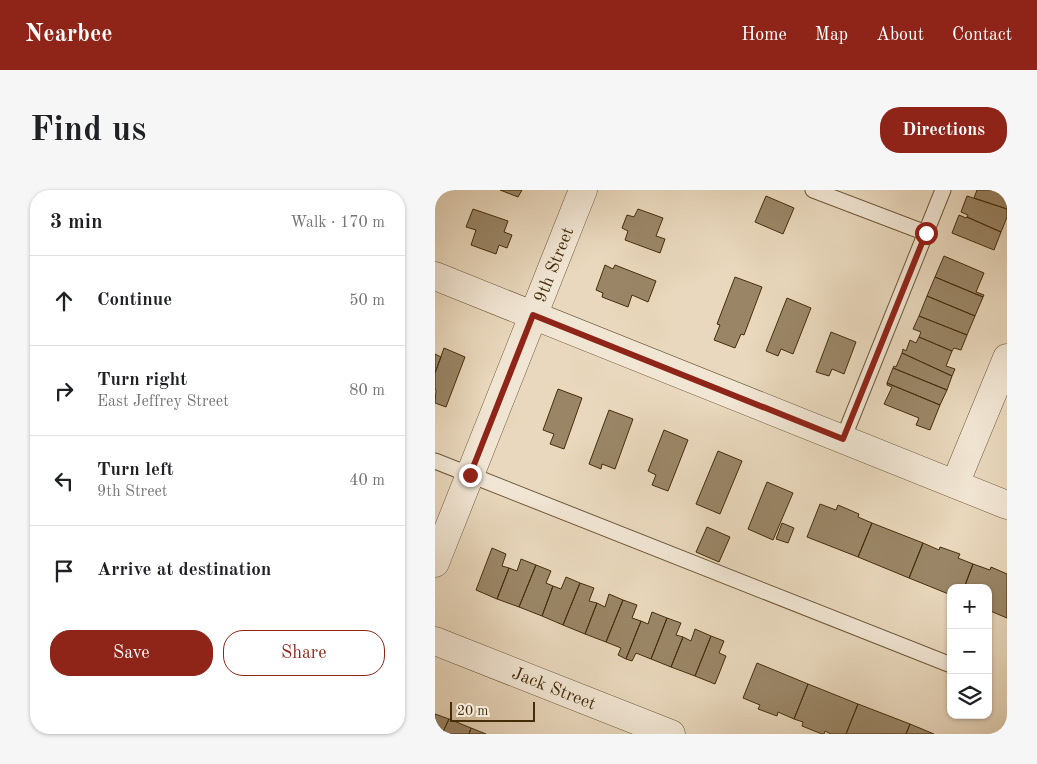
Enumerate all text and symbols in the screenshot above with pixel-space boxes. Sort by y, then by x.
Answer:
text: Nearbee [25,23,113,47]
text: Home [741,26,787,44]
text: Map [815,26,848,44]
text: About [876,26,924,44]
text: Contact [952,26,1012,44]
button: Directions [880,107,1007,153]
text: Find us [30,113,146,148]
text: 3 min [50,212,103,233]
text: Walk · 170 m [290,215,385,231]
route start [915,222,938,245]
street label: 9th Street [531,225,577,305]
icon: ahead [50,287,78,315]
text: Continue [97,291,172,310]
text: 50 m [349,293,385,309]
text: Turn right [97,371,187,390]
icon: right [50,377,78,405]
text: 80 m [349,383,385,399]
text: East Jeffrey Street [97,394,229,410]
text: Turn left [97,461,174,480]
route end [459,464,482,487]
icon: left [50,467,78,495]
text: 40 m [349,473,385,489]
text: 9th Street [97,484,167,500]
icon: arrive [50,557,78,585]
text: Arrive at destination [97,561,271,580]
map controls [947,584,992,719]
button: + [947,584,992,629]
button: − [947,629,992,674]
button: Save [50,630,213,676]
button: Share [223,630,385,676]
street label: Jack Street [509,664,598,713]
button: layers [947,674,992,719]
scale bar [450,699,535,722]
text: 20 m [457,704,488,718]

